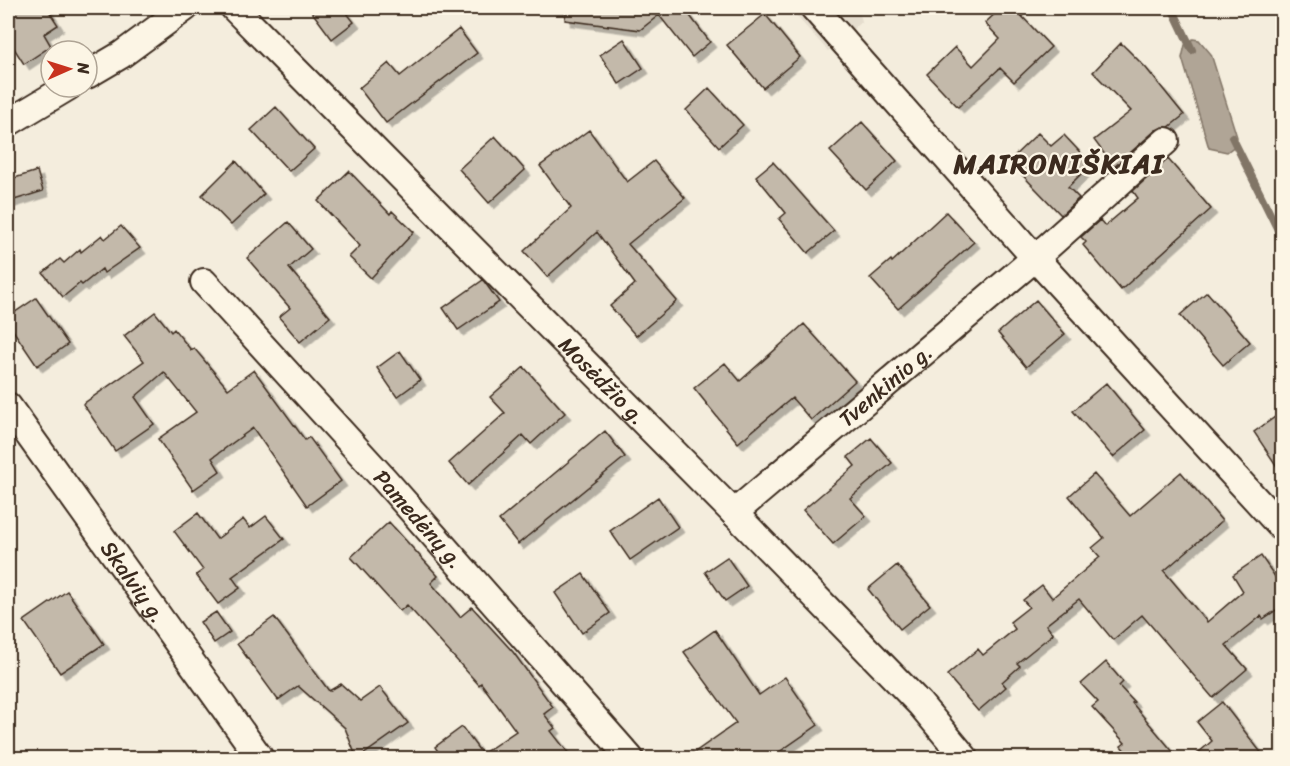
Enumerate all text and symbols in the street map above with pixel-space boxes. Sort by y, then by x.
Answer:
north arrow [39,39,99,99]
text: N [69,61,98,75]
district label: MAIRONIŠKIAI [952,139,1165,188]
street label: Mosėdžio g. [549,326,656,434]
street label: Tvenkinio g. [829,333,941,437]
street label: Pamedėnų g. [364,460,474,578]
street label: Skalvių g. [90,532,177,631]

